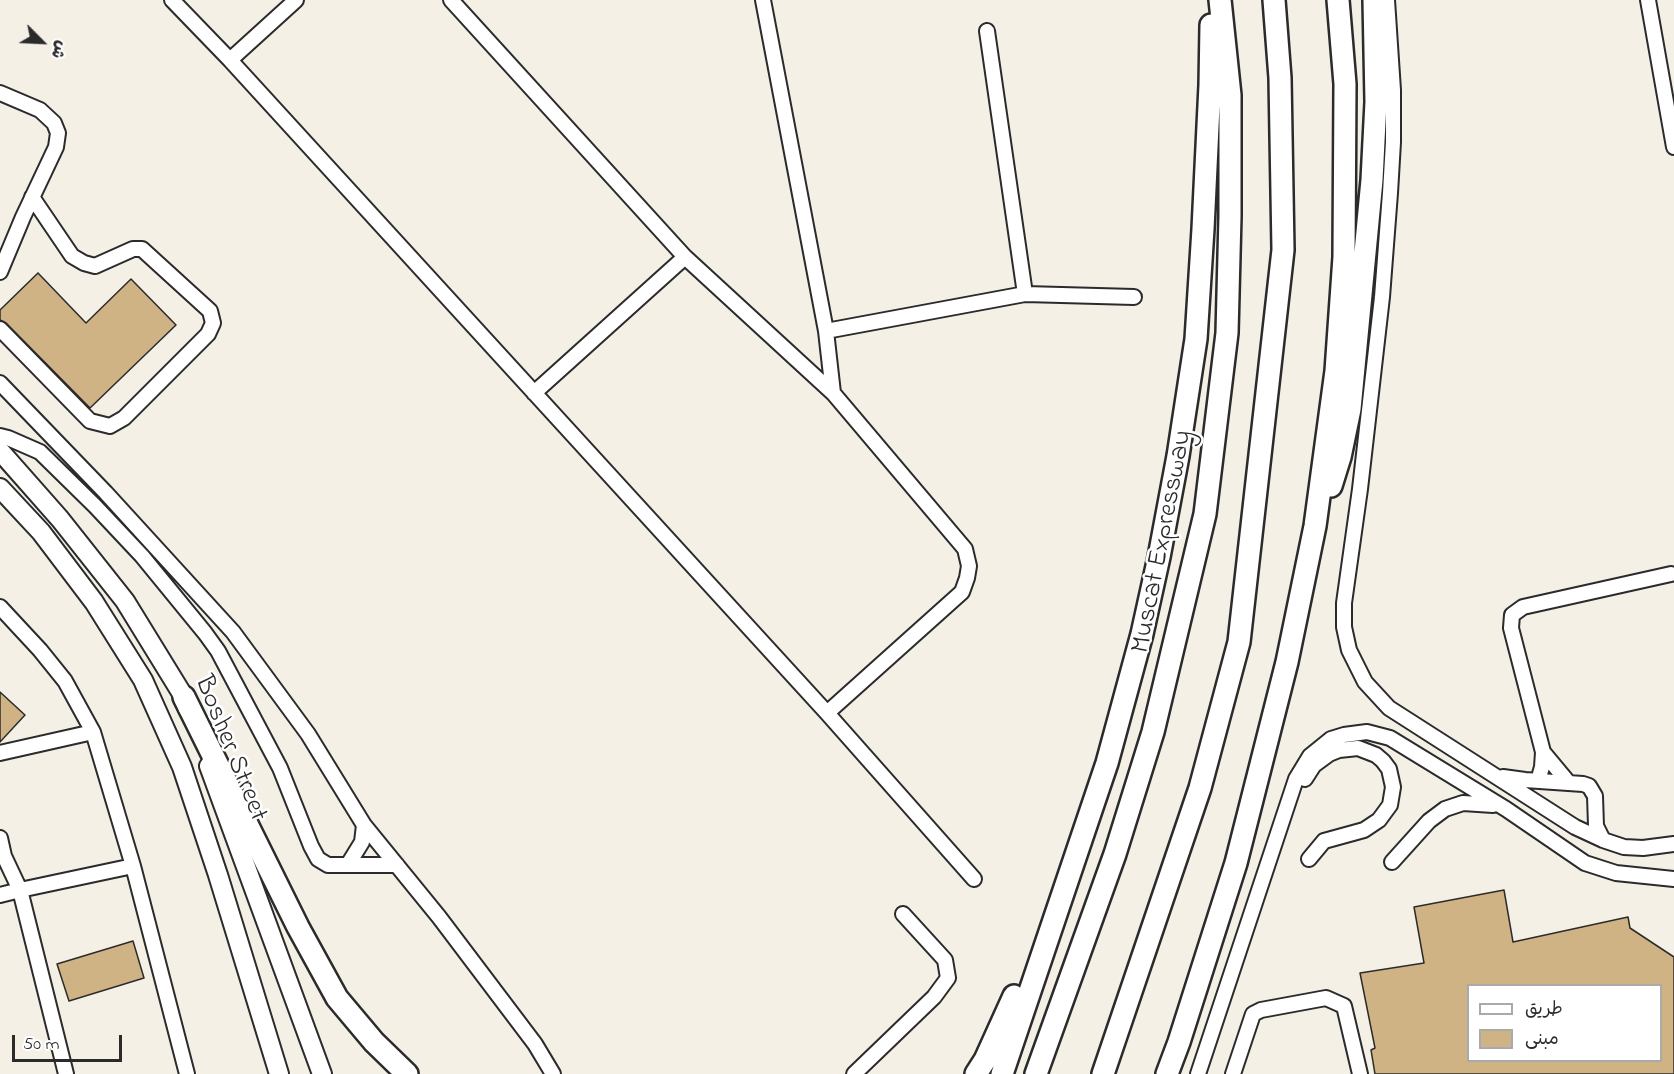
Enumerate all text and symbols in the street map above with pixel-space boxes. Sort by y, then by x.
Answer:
north arrow [12,12,72,72]
text: ش [44,36,73,62]
street label: Muscat Expressway [1127,428,1201,656]
street label: Bosher Street [185,672,273,826]
legend [1467,984,1662,1062]
text: طريق [1525,997,1563,1023]
scale bar [15,1023,124,1061]
text: مبنى [1525,1027,1559,1053]
text: 50 m [23,1032,60,1058]

